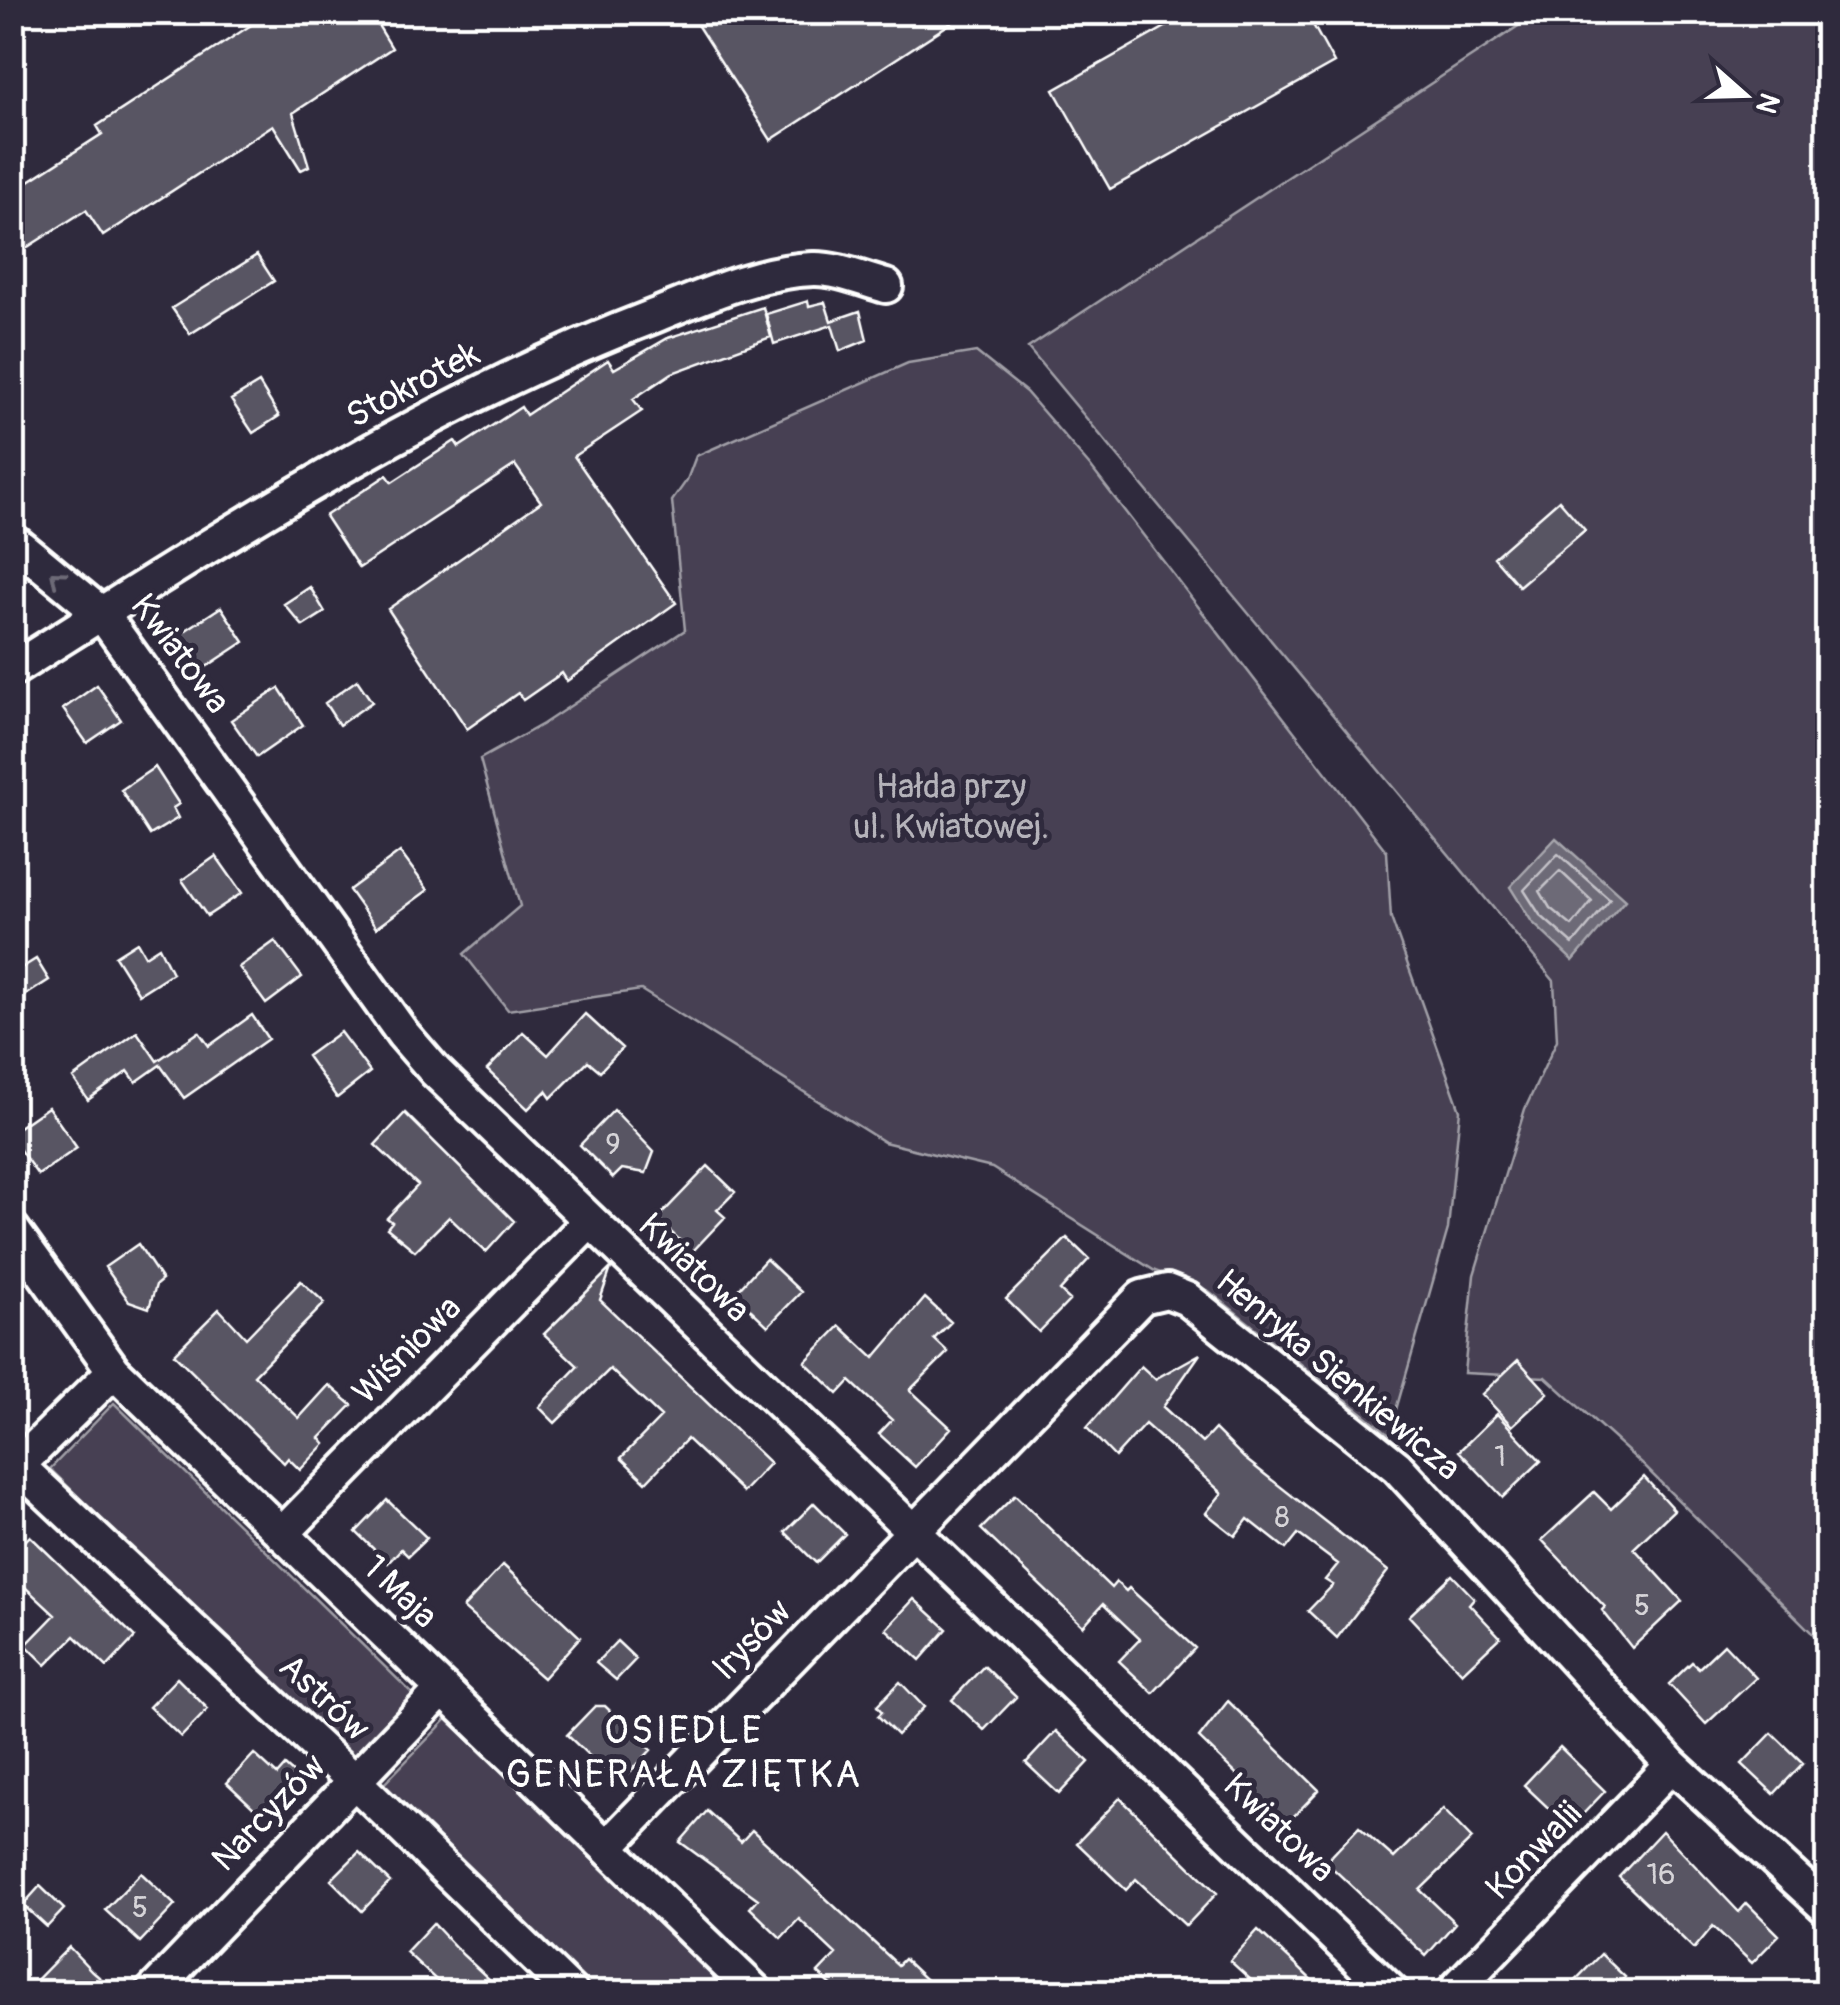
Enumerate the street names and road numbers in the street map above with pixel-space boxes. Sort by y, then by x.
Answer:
street label: Stokrotek [339,331,487,438]
street label: Kwiatowa [121,585,239,723]
street label: Kwiatowa [629,1204,759,1332]
street label: Henryka Sienkiewicza [1207,1260,1469,1490]
street label: Wiśniowa [343,1286,471,1414]
street label: 1 Maja [353,1546,447,1638]
street label: Irysów [703,1590,801,1690]
street label: Astrów [270,1645,379,1751]
street label: Narcyzów [202,1745,336,1881]
street label: Kwiatowa [1214,1764,1344,1892]
street label: Konwalii [1476,1793,1592,1909]

